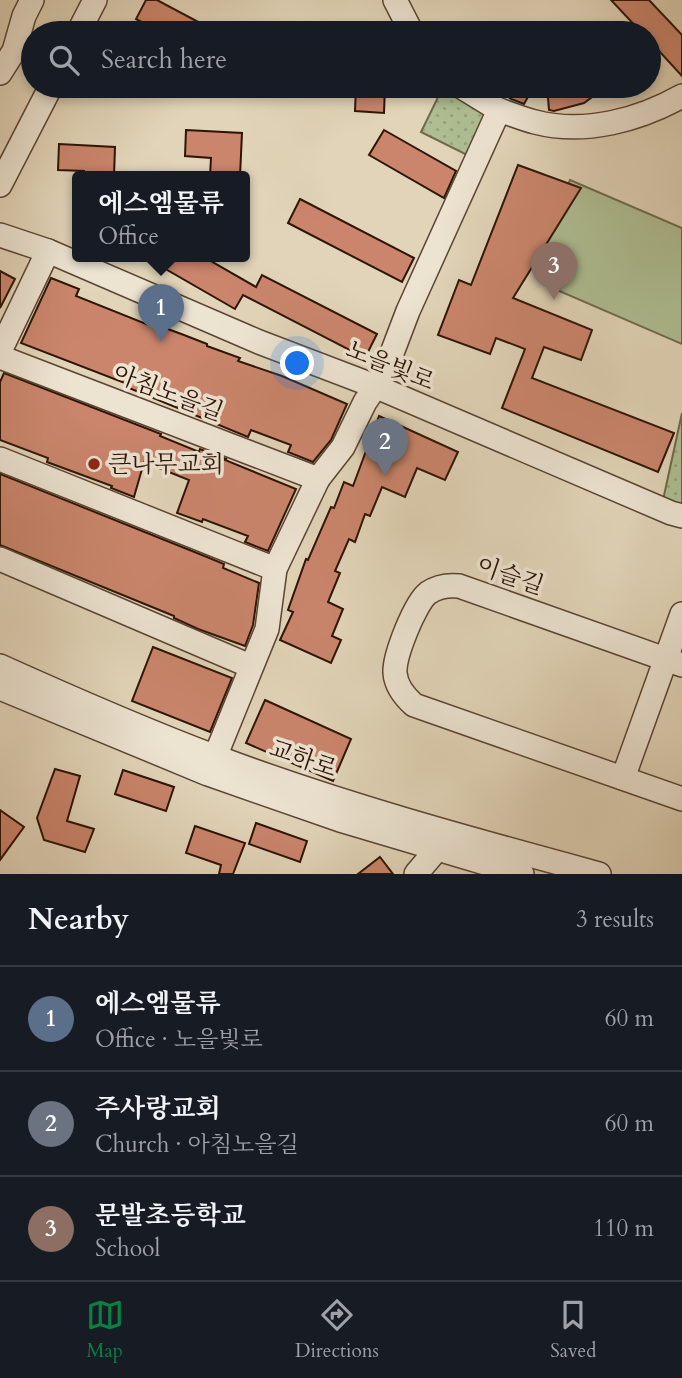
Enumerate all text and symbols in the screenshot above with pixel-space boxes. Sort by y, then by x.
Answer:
search box [21,21,661,98]
icon: search [45,41,83,79]
text: Search here [101,42,227,77]
popup [72,171,250,262]
text: 에스엠물류 [98,186,224,221]
text: Office [98,221,159,252]
pin: 3 [531,242,577,300]
pin: 1 [138,284,184,342]
street label: 노을빛로 [341,333,439,399]
your location [280,346,314,380]
street label: 아침노을길 [108,357,228,429]
pin: 2 [362,418,408,476]
place label: 큰나무교회 [108,448,224,481]
marker: 큰나무교회 [86,456,102,472]
street label: 이슬길 [472,549,548,603]
street label: 교하로 [265,732,341,786]
text: Nearby [28,899,129,940]
text: 3 results [576,904,654,935]
text: 에스엠물류 [95,986,221,1021]
text: 1 [45,1003,57,1034]
text: 60 m [605,1003,654,1034]
text: Office · 노을빛로 [95,1024,263,1055]
text: 주사랑교회 [95,1091,221,1126]
text: 2 [45,1108,57,1139]
text: 60 m [605,1108,654,1139]
text: Church · 아침노을길 [95,1129,299,1160]
text: 문발초등학교 [95,1198,246,1233]
text: 3 [45,1213,57,1244]
text: 110 m [593,1213,654,1244]
text: School [95,1233,160,1264]
tab: Map [86,1296,124,1364]
tab: Directions [295,1296,379,1364]
tab: Saved [550,1296,596,1364]

